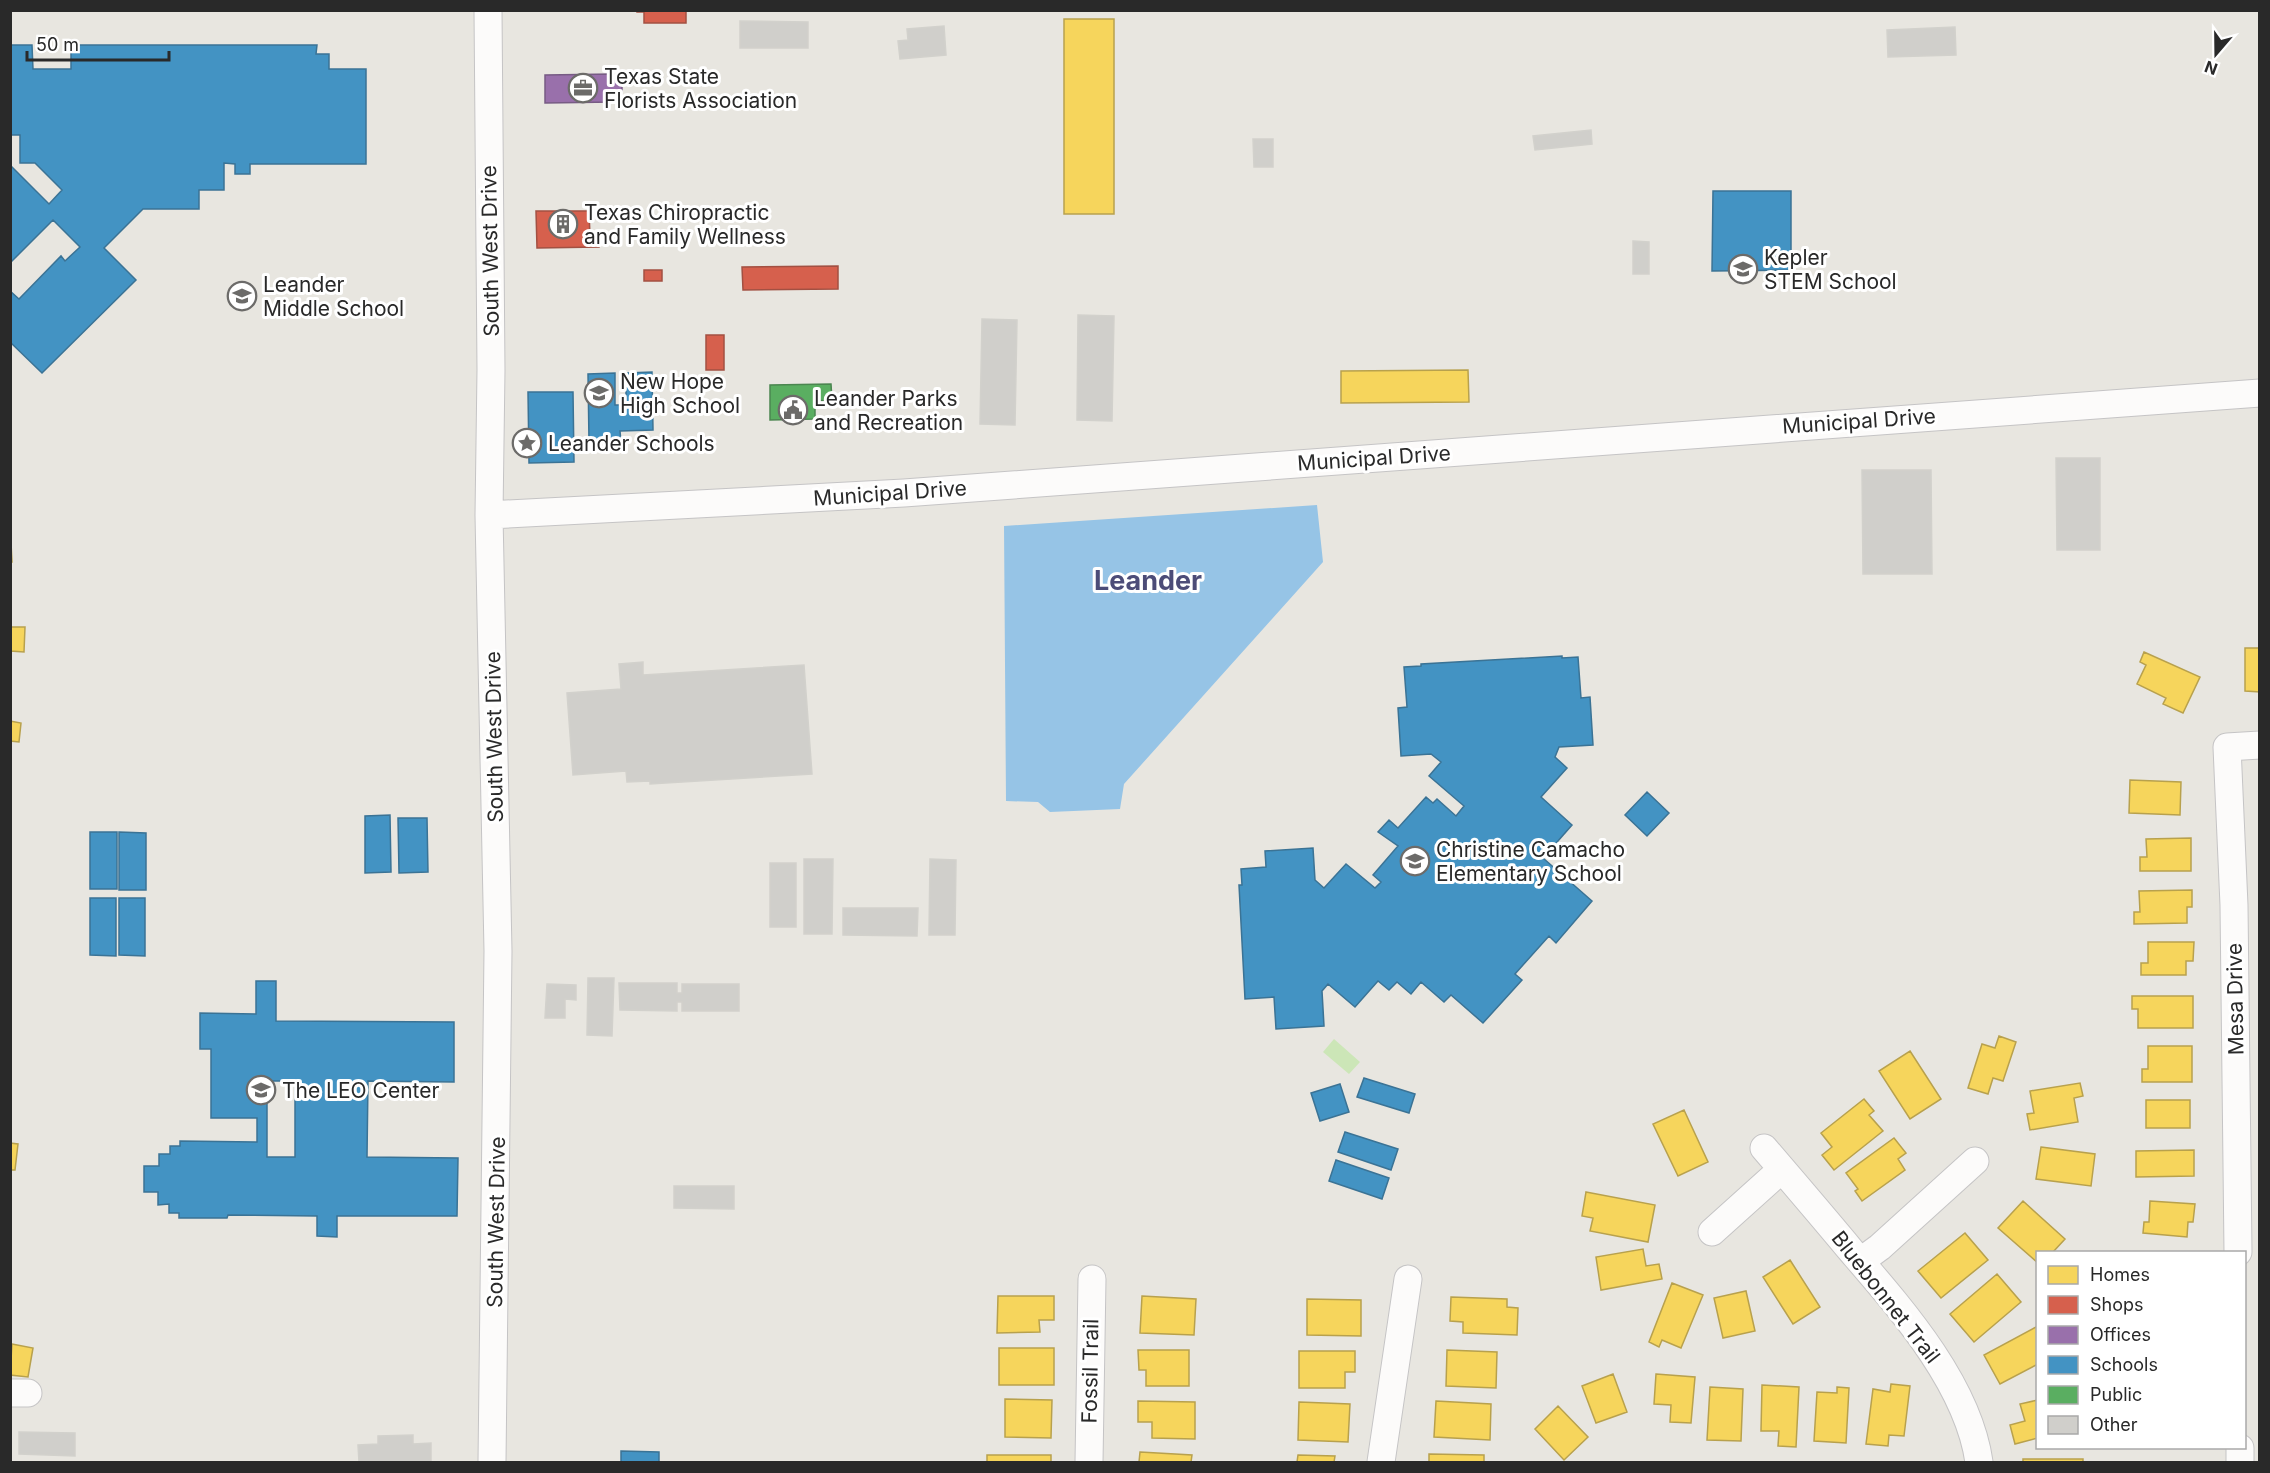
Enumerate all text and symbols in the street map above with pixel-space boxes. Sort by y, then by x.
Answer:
scale bar [27,24,170,62]
north arrow [2186,24,2246,84]
text: 50 m [36,34,79,55]
text: N [2202,57,2220,80]
place label: Texas State Florists Association [604,64,797,113]
office icon: Texas State Florists Association [567,72,599,104]
street label: South West Drive [476,165,504,337]
place label: Texas Chiropractic and Family Wellness [584,200,786,249]
building icon: Texas Chiropractic and Family Wellness [547,208,579,240]
place label: Kepler STEM School [1764,245,1897,294]
school or university icon: Kepler STEM School [1727,253,1759,285]
place label: Leander Middle School [263,272,404,321]
school or university icon: Leander Middle School [226,280,258,312]
place label: New Hope High School [620,369,740,418]
school or university icon: New Hope High School [583,377,615,409]
place label: Leander Parks and Recreation [814,386,963,435]
public building icon: Leander Parks and Recreation [777,394,809,426]
street label: Municipal Drive [1781,403,1937,439]
place icon: Leander Schools [511,427,543,459]
place label: Leander Schools [548,431,715,456]
street label: Municipal Drive [1296,440,1452,476]
street label: Municipal Drive [812,475,968,511]
district label: Leander [1094,564,1202,597]
street label: South West Drive [480,651,508,823]
place label: Christine Camacho Elementary School [1436,837,1625,886]
school or university icon: Christine Camacho Elementary School [1399,845,1431,877]
street label: Mesa Drive [2222,943,2248,1055]
school or university icon: The LEO Center [245,1074,277,1106]
place label: The LEO Center [282,1078,439,1103]
street label: South West Drive [482,1136,510,1308]
street label: Bluebonnet Trail [1827,1226,1945,1368]
legend [2036,1251,2246,1449]
text: Homes [2090,1264,2150,1285]
text: Shops [2090,1294,2144,1315]
street label: Fossil Trail [1077,1318,1103,1424]
text: Offices [2090,1324,2151,1345]
text: Schools [2090,1354,2158,1375]
text: Public [2090,1384,2142,1405]
text: Other [2090,1414,2138,1435]

